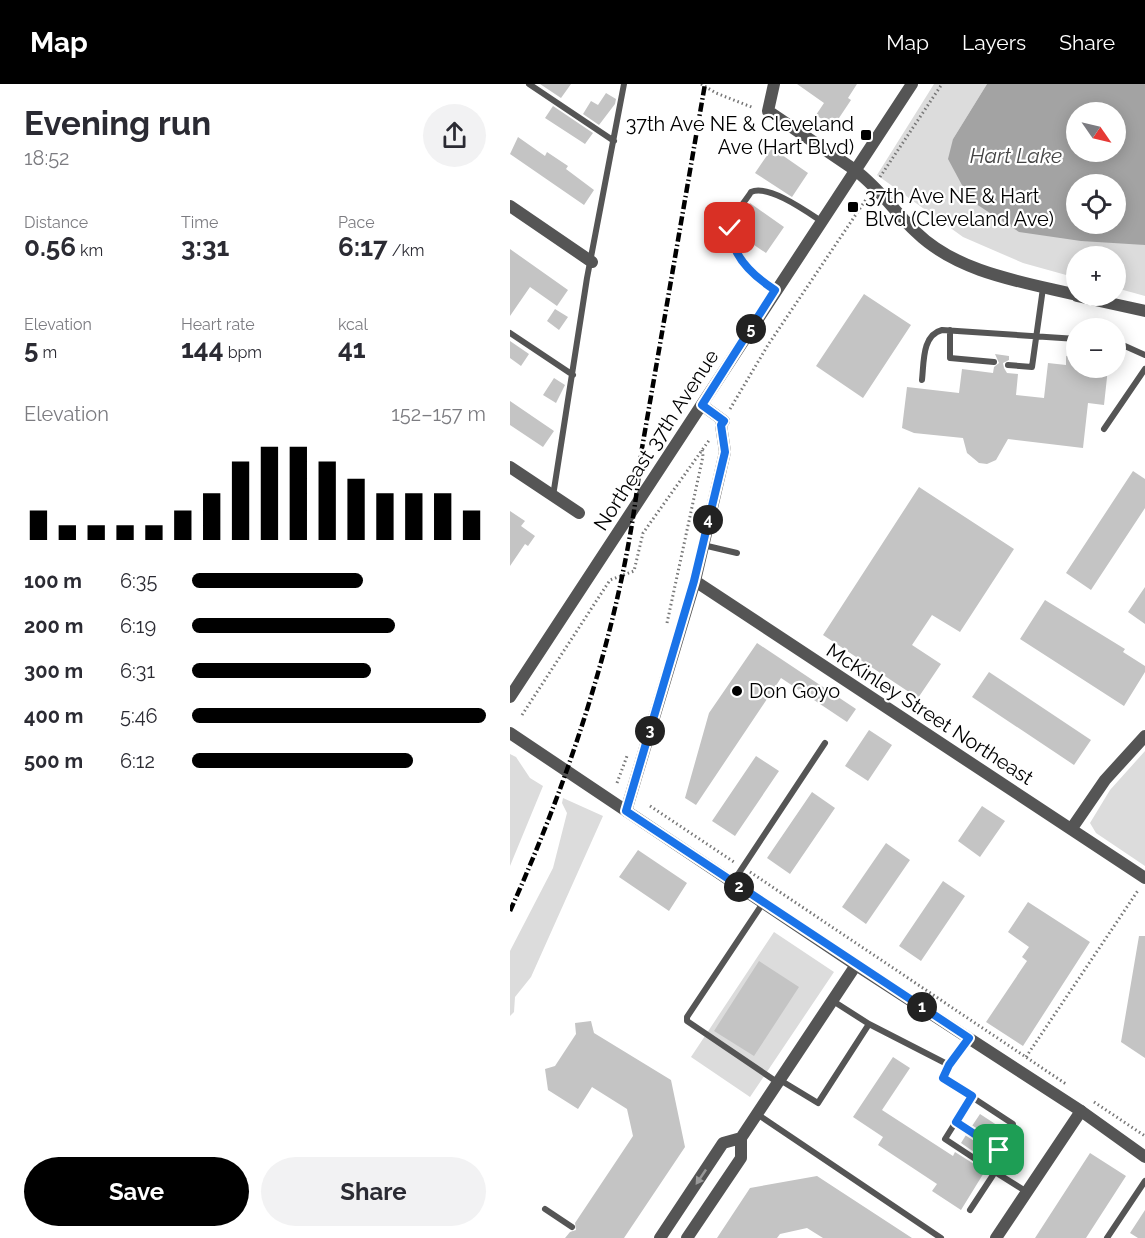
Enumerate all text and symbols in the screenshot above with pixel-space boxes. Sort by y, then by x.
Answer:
text: Map [30,26,88,59]
text: Map [886,30,929,55]
text: Layers [962,30,1026,55]
text: Share [1059,30,1115,55]
north arrow [1066,102,1126,162]
map controls [1066,102,1126,378]
text: Evening run [24,104,211,143]
button: share [423,104,486,167]
place label: 37th Ave NE & Cleveland Ave (Hart Blvd) [626,112,854,159]
marker: 37th Ave NE & Cleveland Ave (Hart Blvd) [859,128,873,142]
water label: Hart Lake [970,143,1062,168]
text: 18:52 [24,146,70,170]
button: locate [1066,174,1126,234]
place label: 37th Ave NE & Hart Blvd (Cleveland Ave) [865,184,1054,231]
marker: 37th Ave NE & Hart Blvd (Cleveland Ave) [846,200,860,214]
pin [704,202,755,253]
icon: check [713,211,746,244]
text: Distance [24,213,88,232]
text: Time [181,213,218,232]
text: Pace [338,213,375,232]
text: 0.56 [24,232,76,262]
text: 3:31 [181,232,229,262]
text: 6:17 [338,232,388,262]
text: km [76,241,103,260]
text: /km [388,241,425,260]
button: + [1066,246,1126,306]
pin: 5 [736,314,766,344]
text: Elevation [24,315,92,334]
text: Heart rate [181,315,255,334]
text: kcal [338,315,368,334]
button: − [1066,318,1126,378]
text: 5 [747,319,755,338]
text: 5 [24,334,38,364]
text: 144 [181,334,224,364]
text: 41 [338,334,366,364]
text: m [38,343,57,362]
text: bpm [224,343,262,362]
street label: Northeast 37th Avenue [588,345,724,535]
text: Elevation [24,402,109,426]
text: 152–157 m [391,402,486,426]
pin: 4 [693,505,723,535]
text: 4 [703,510,713,529]
text: 100 m [24,569,82,593]
text: 6:35 [120,569,157,593]
text: 200 m [24,614,83,638]
text: 6:19 [120,614,156,638]
street label: McKinley Street Northeast [822,638,1038,790]
text: 300 m [24,659,83,683]
text: 6:31 [120,659,155,683]
place label: Don Goyo [749,679,840,703]
marker: Don Goyo [730,684,744,698]
text: 400 m [24,704,83,728]
text: 5:46 [120,704,158,728]
pin: 3 [635,716,665,746]
text: 3 [646,721,654,740]
text: 500 m [24,749,83,773]
text: 6:12 [120,749,155,773]
pin: 2 [724,872,754,902]
text: 2 [734,877,744,896]
pin: 1 [907,992,937,1022]
text: 1 [918,997,926,1016]
pin [973,1124,1024,1175]
icon: arrive [982,1133,1015,1166]
button: Save [24,1157,249,1226]
button: Share [261,1157,486,1226]
one-way arrow [695,1168,707,1184]

